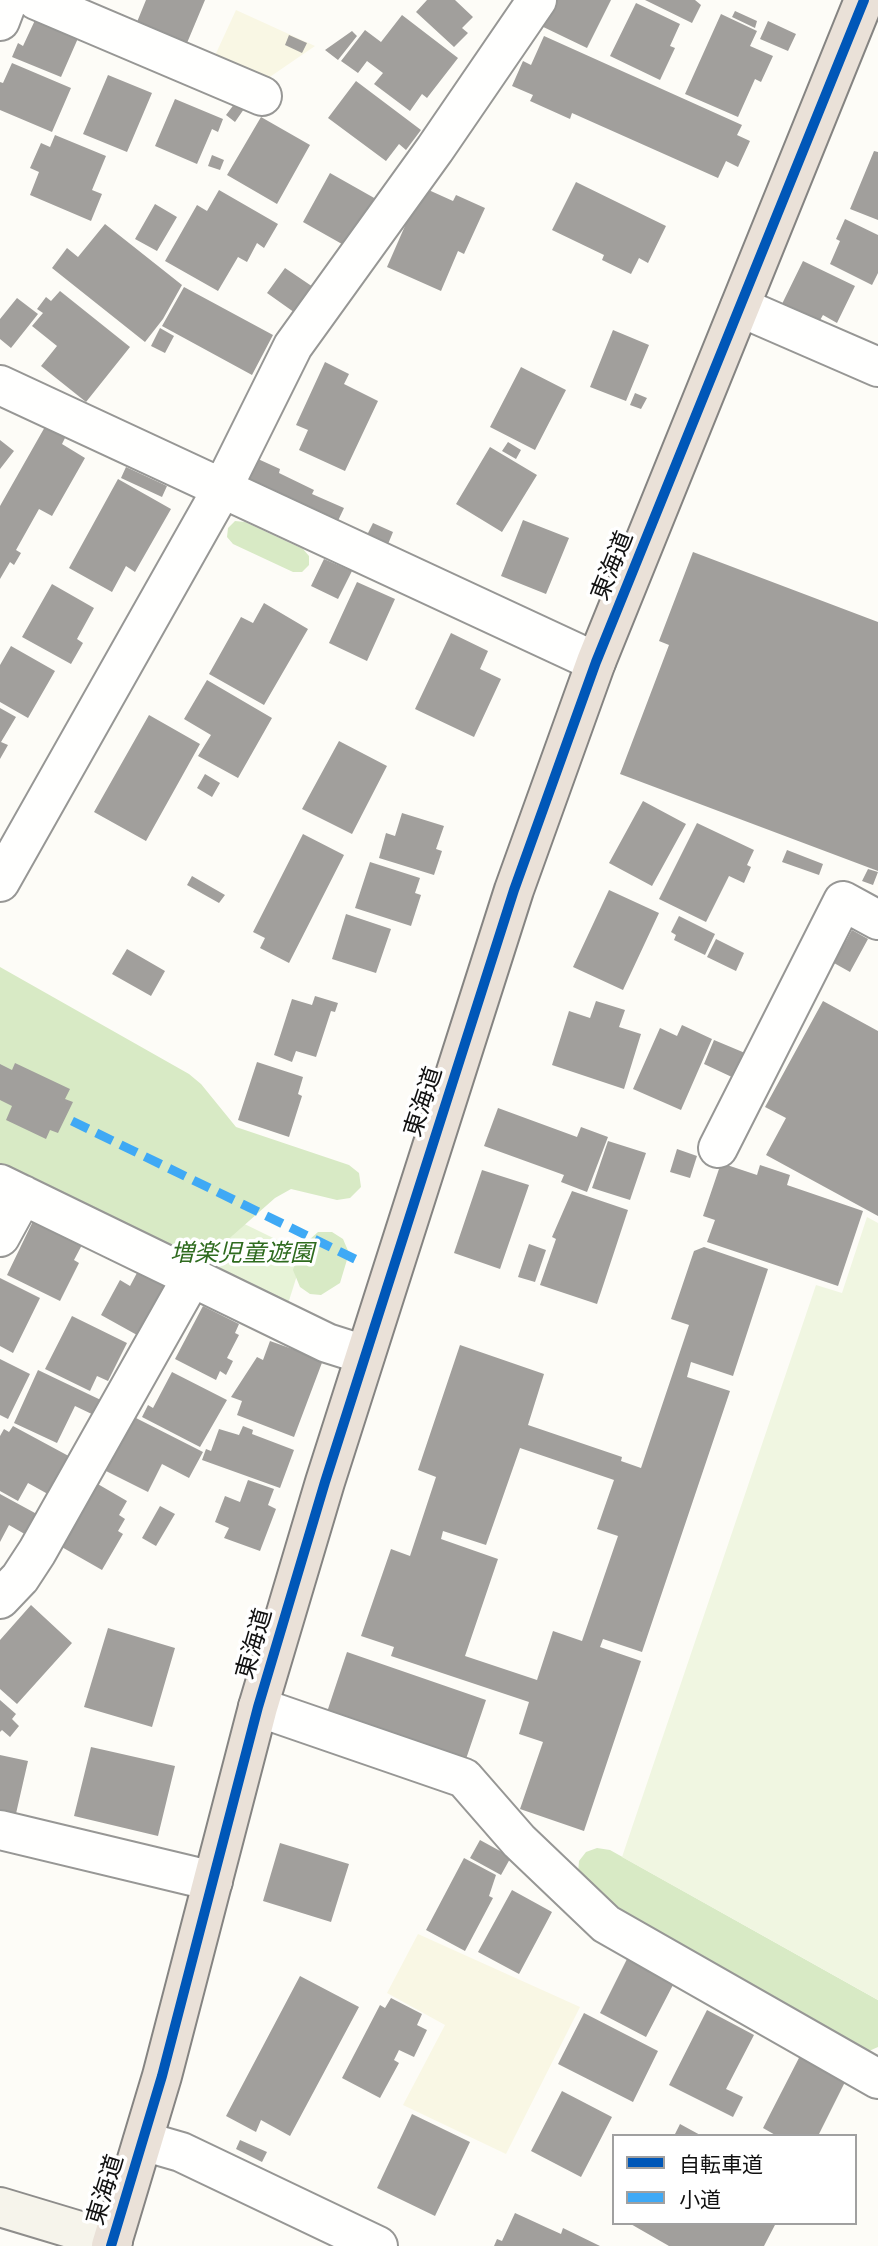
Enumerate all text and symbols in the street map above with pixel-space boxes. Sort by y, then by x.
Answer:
street label: 東海道 [586,527,640,605]
street label: 東海道 [399,1063,449,1141]
park label: 増楽児童遊園 [170,1240,314,1268]
street label: 東海道 [231,1605,279,1683]
legend [612,2134,857,2225]
street label: 東海道 [82,2151,130,2229]
text: 自転車道 [679,2152,763,2178]
text: 小道 [679,2187,721,2213]

